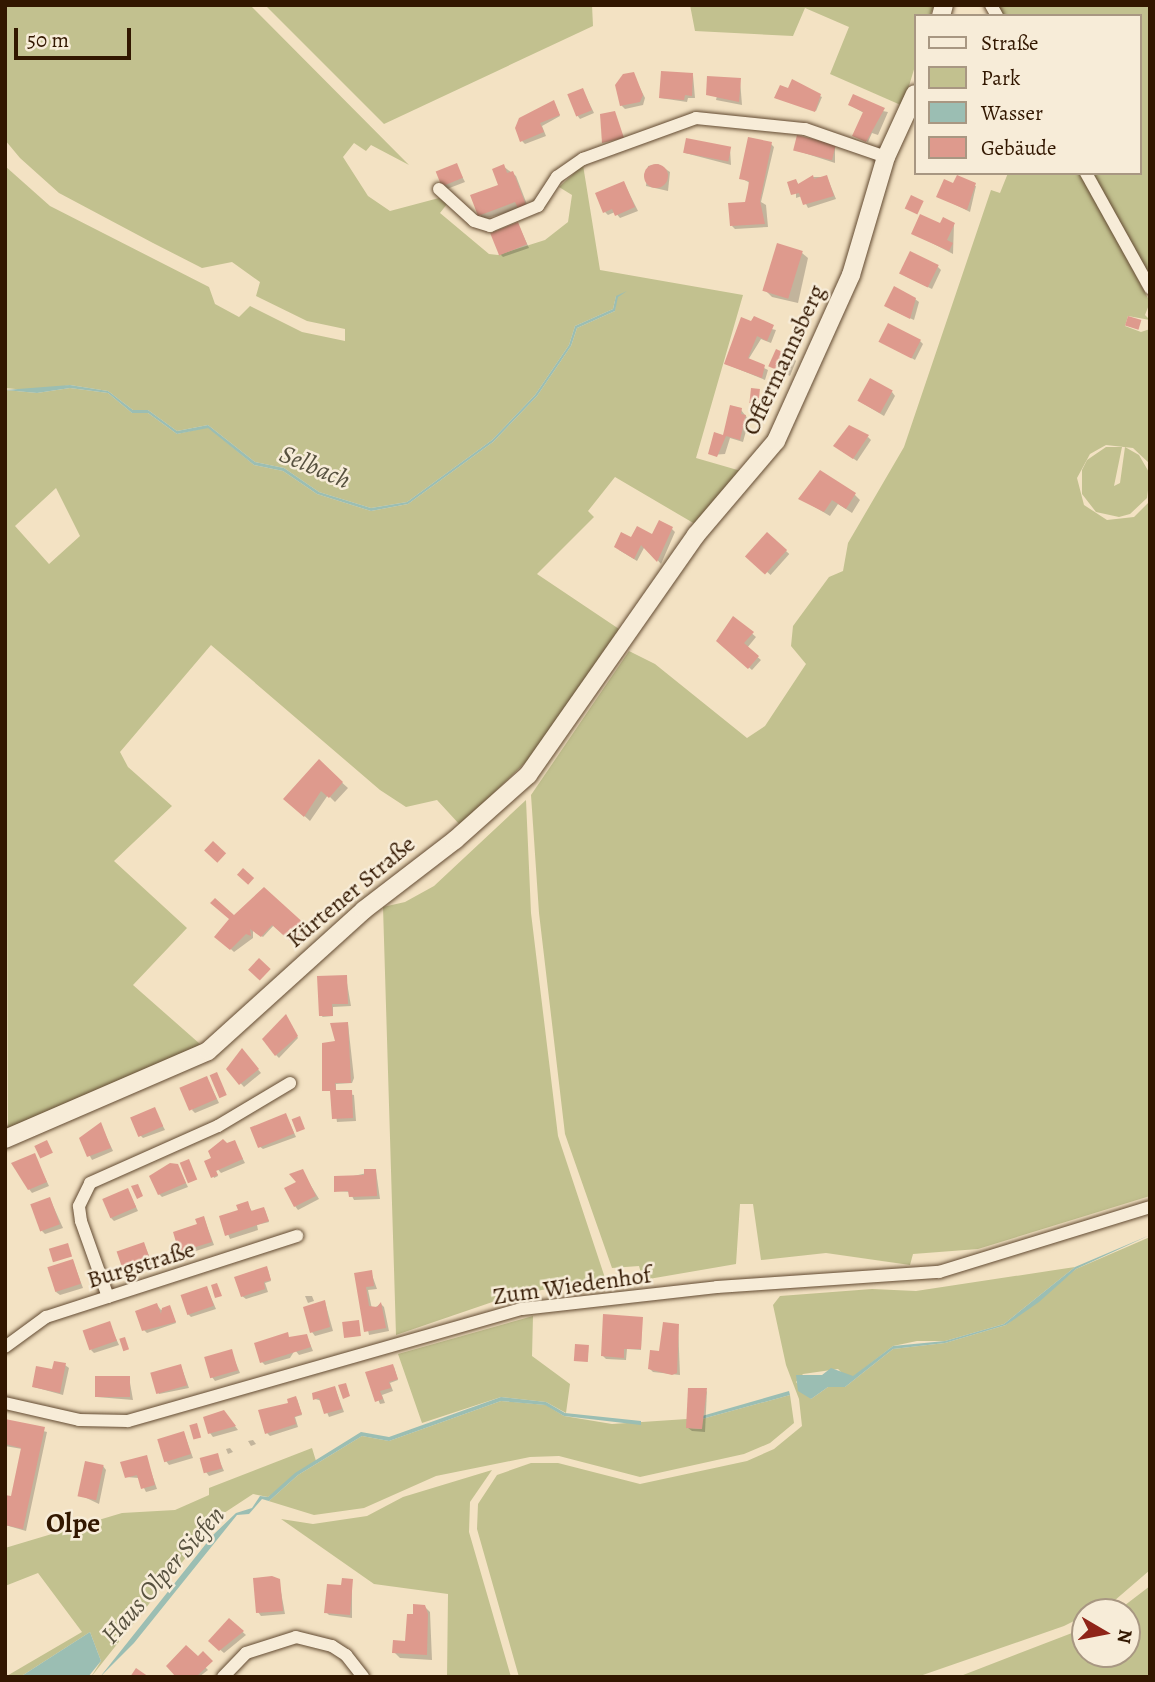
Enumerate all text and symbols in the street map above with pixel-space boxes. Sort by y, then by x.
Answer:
scale bar [18,14,135,58]
legend [914,14,1141,175]
text: 50 m [27,26,69,54]
text: Straße [981,29,1039,57]
text: Park [981,64,1020,92]
text: Wasser [981,99,1043,127]
text: Gebäude [981,134,1057,162]
street label: Offermannsberg [737,280,831,440]
water label: Selbach [275,438,355,496]
street label: Kürtener Straße [281,830,421,954]
street label: Burgstraße [84,1235,198,1295]
street label: Zum Wiedenhof [491,1261,653,1311]
water label: Haus Olper Siefen [95,1500,231,1650]
district label: Olpe [46,1506,100,1540]
north arrow [1071,1598,1141,1668]
text: N [1111,1627,1139,1645]

